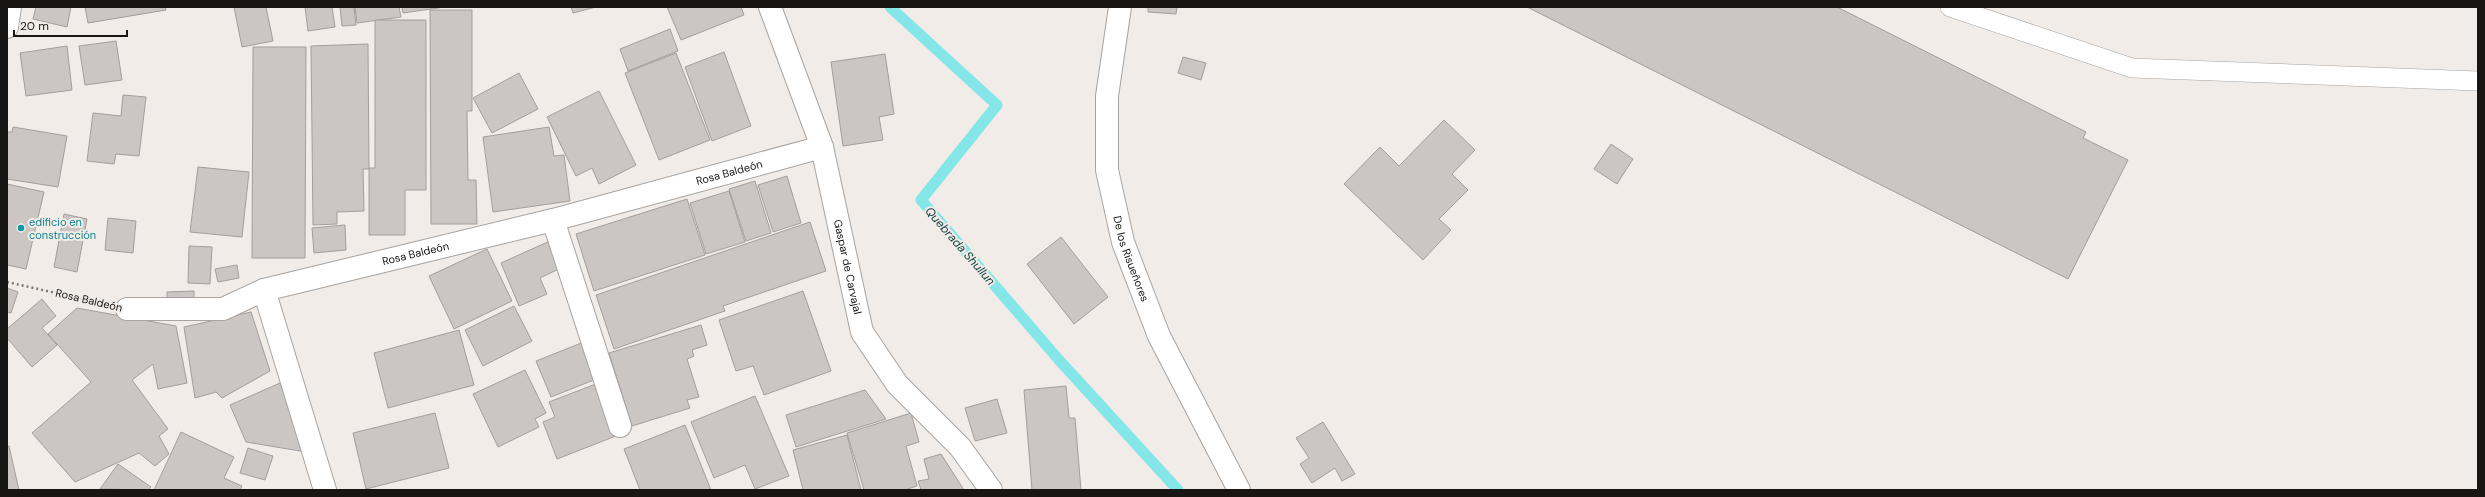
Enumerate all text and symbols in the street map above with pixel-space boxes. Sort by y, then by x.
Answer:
scale bar [14,12,127,38]
text: 20 m [20,18,49,34]
street label: Rosa Baldeón [694,157,764,188]
water label: Quebrada Shullun [921,203,999,289]
street label: De los Risueñores [1110,214,1152,304]
place label: edificio en construcción [29,215,96,242]
street label: Gaspar de Carvajal [831,218,865,315]
marker: edificio en construcción [16,223,26,233]
street label: Rosa Baldeón [381,238,450,268]
street label: Rosa Baldeón [54,286,124,314]

